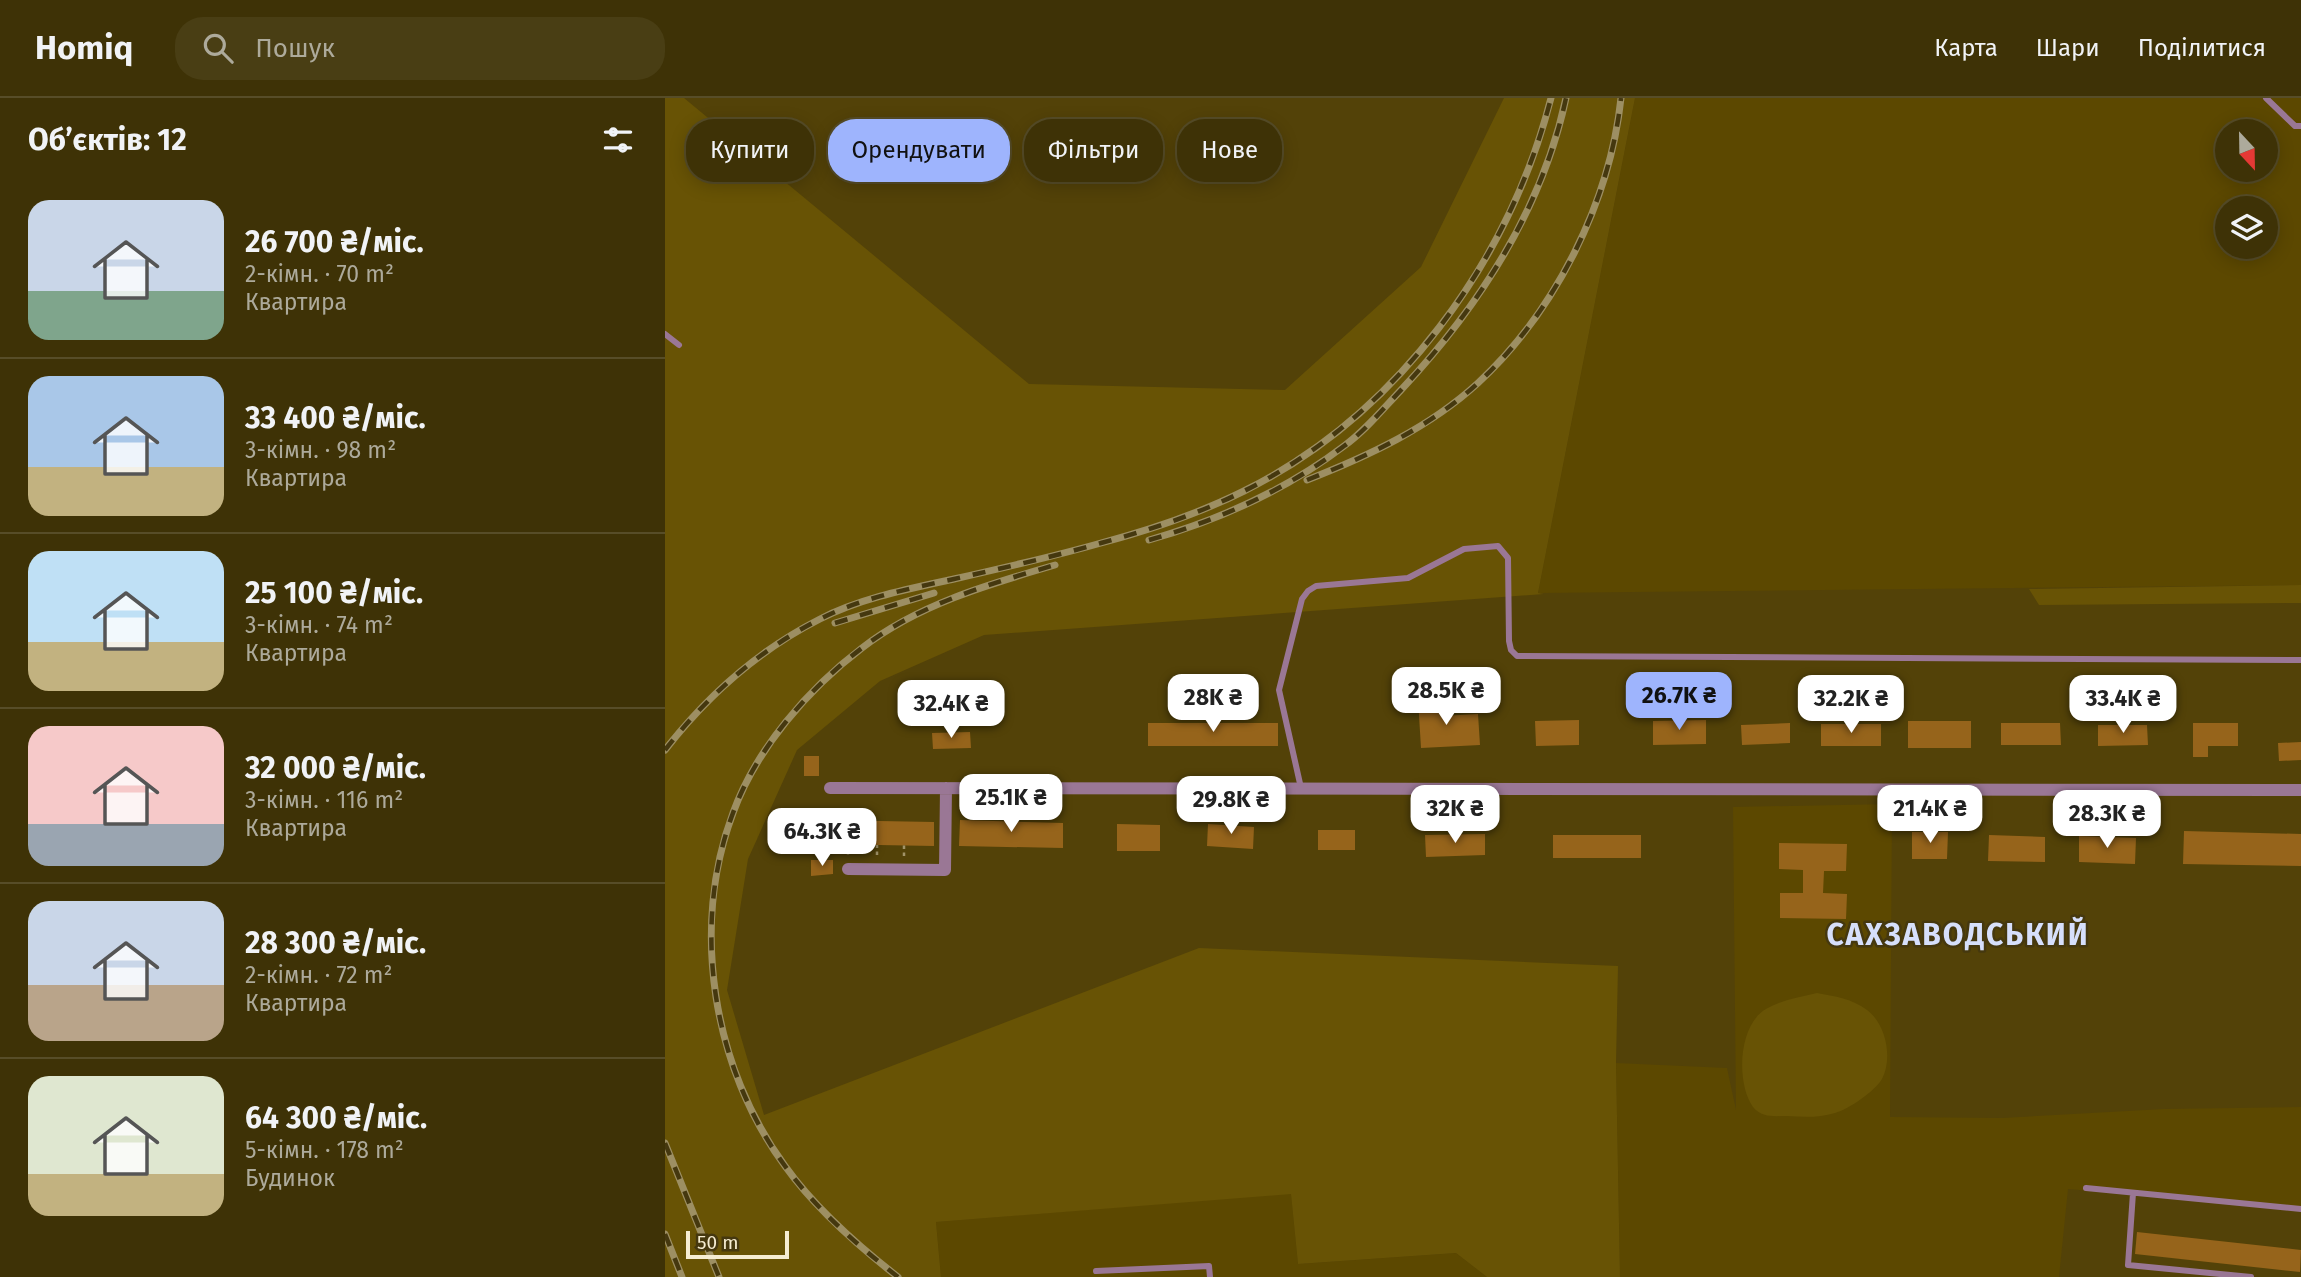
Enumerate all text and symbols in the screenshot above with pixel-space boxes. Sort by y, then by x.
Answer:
search box [175,17,665,80]
text: Homiq [35,28,133,68]
icon: search [199,29,237,67]
text: Пошук [255,33,335,64]
text: Карта [1934,34,1998,62]
text: Шари [2036,34,2100,62]
text: Поділитися [2138,34,2266,62]
chip: Купити [686,119,814,182]
chip: Орендувати [828,119,1010,182]
chip: Фільтри [1024,119,1163,182]
chip: Нове [1177,119,1282,182]
north arrow [2215,119,2279,182]
map controls [2215,119,2278,259]
icon: filters [599,121,637,159]
text: Об’єктів: 12 [28,122,187,158]
button: layers [2215,196,2278,259]
text: 26 700 ₴/міс. [245,224,424,260]
icon: home [84,228,168,312]
text: 2-кімн. · 70 m² [245,260,394,288]
text: Квартира [245,288,347,316]
text: 33 400 ₴/міс. [245,400,426,436]
icon: home [84,404,168,488]
text: 3-кімн. · 98 m² [245,436,396,464]
text: Квартира [245,464,347,492]
text: 25 100 ₴/міс. [245,575,423,611]
icon: home [84,579,168,663]
text: 3-кімн. · 74 m² [245,611,393,639]
text: Квартира [245,639,347,667]
pin: 28.5K ₴ [1381,668,1511,727]
pin: 26.7K ₴ [1614,672,1744,732]
pin: 28K ₴ [1164,674,1262,734]
text: 28.5K ₴ [1408,676,1484,704]
pin: 32.2K ₴ [1786,676,1916,735]
pin: 33.4K ₴ [2058,676,2188,735]
pin: 32.4K ₴ [886,680,1016,740]
text: 26.7K ₴ [1642,681,1716,709]
text: 28K ₴ [1184,683,1242,711]
text: 32.2K ₴ [1814,684,1888,712]
text: 33.4K ₴ [2085,684,2161,712]
text: 32.4K ₴ [914,689,988,717]
text: 32 000 ₴/міс. [245,750,426,786]
icon: home [84,754,168,838]
pin: 25.1K ₴ [946,774,1076,834]
pin: 29.8K ₴ [1166,776,1296,836]
text: 25.1K ₴ [975,783,1047,811]
text: 29.8K ₴ [1193,785,1269,813]
text: 3-кімн. · 116 m² [245,786,403,814]
pin: 32K ₴ [1406,786,1504,845]
pin: 21.4K ₴ [1865,786,1995,845]
pin: 28.3K ₴ [2042,790,2172,850]
text: 32K ₴ [1427,794,1483,822]
text: 21.4K ₴ [1893,794,1967,822]
text: 28.3K ₴ [2069,799,2145,827]
pin: 64.3K ₴ [757,808,887,868]
text: Квартира [245,814,347,842]
text: 64.3K ₴ [783,817,861,845]
district label: САХЗАВОДСЬКИЙ [1826,916,2090,953]
text: 28 300 ₴/міс. [245,925,426,961]
icon: home [84,929,168,1013]
text: 2-кімн. · 72 m² [245,961,393,989]
text: Квартира [245,989,347,1017]
text: 64 300 ₴/міс. [245,1100,427,1136]
icon: home [84,1104,168,1188]
text: 5-кімн. · 178 m² [245,1136,404,1164]
text: Будинок [245,1164,335,1192]
scale bar [686,1228,789,1260]
text: 50 m [697,1231,738,1254]

